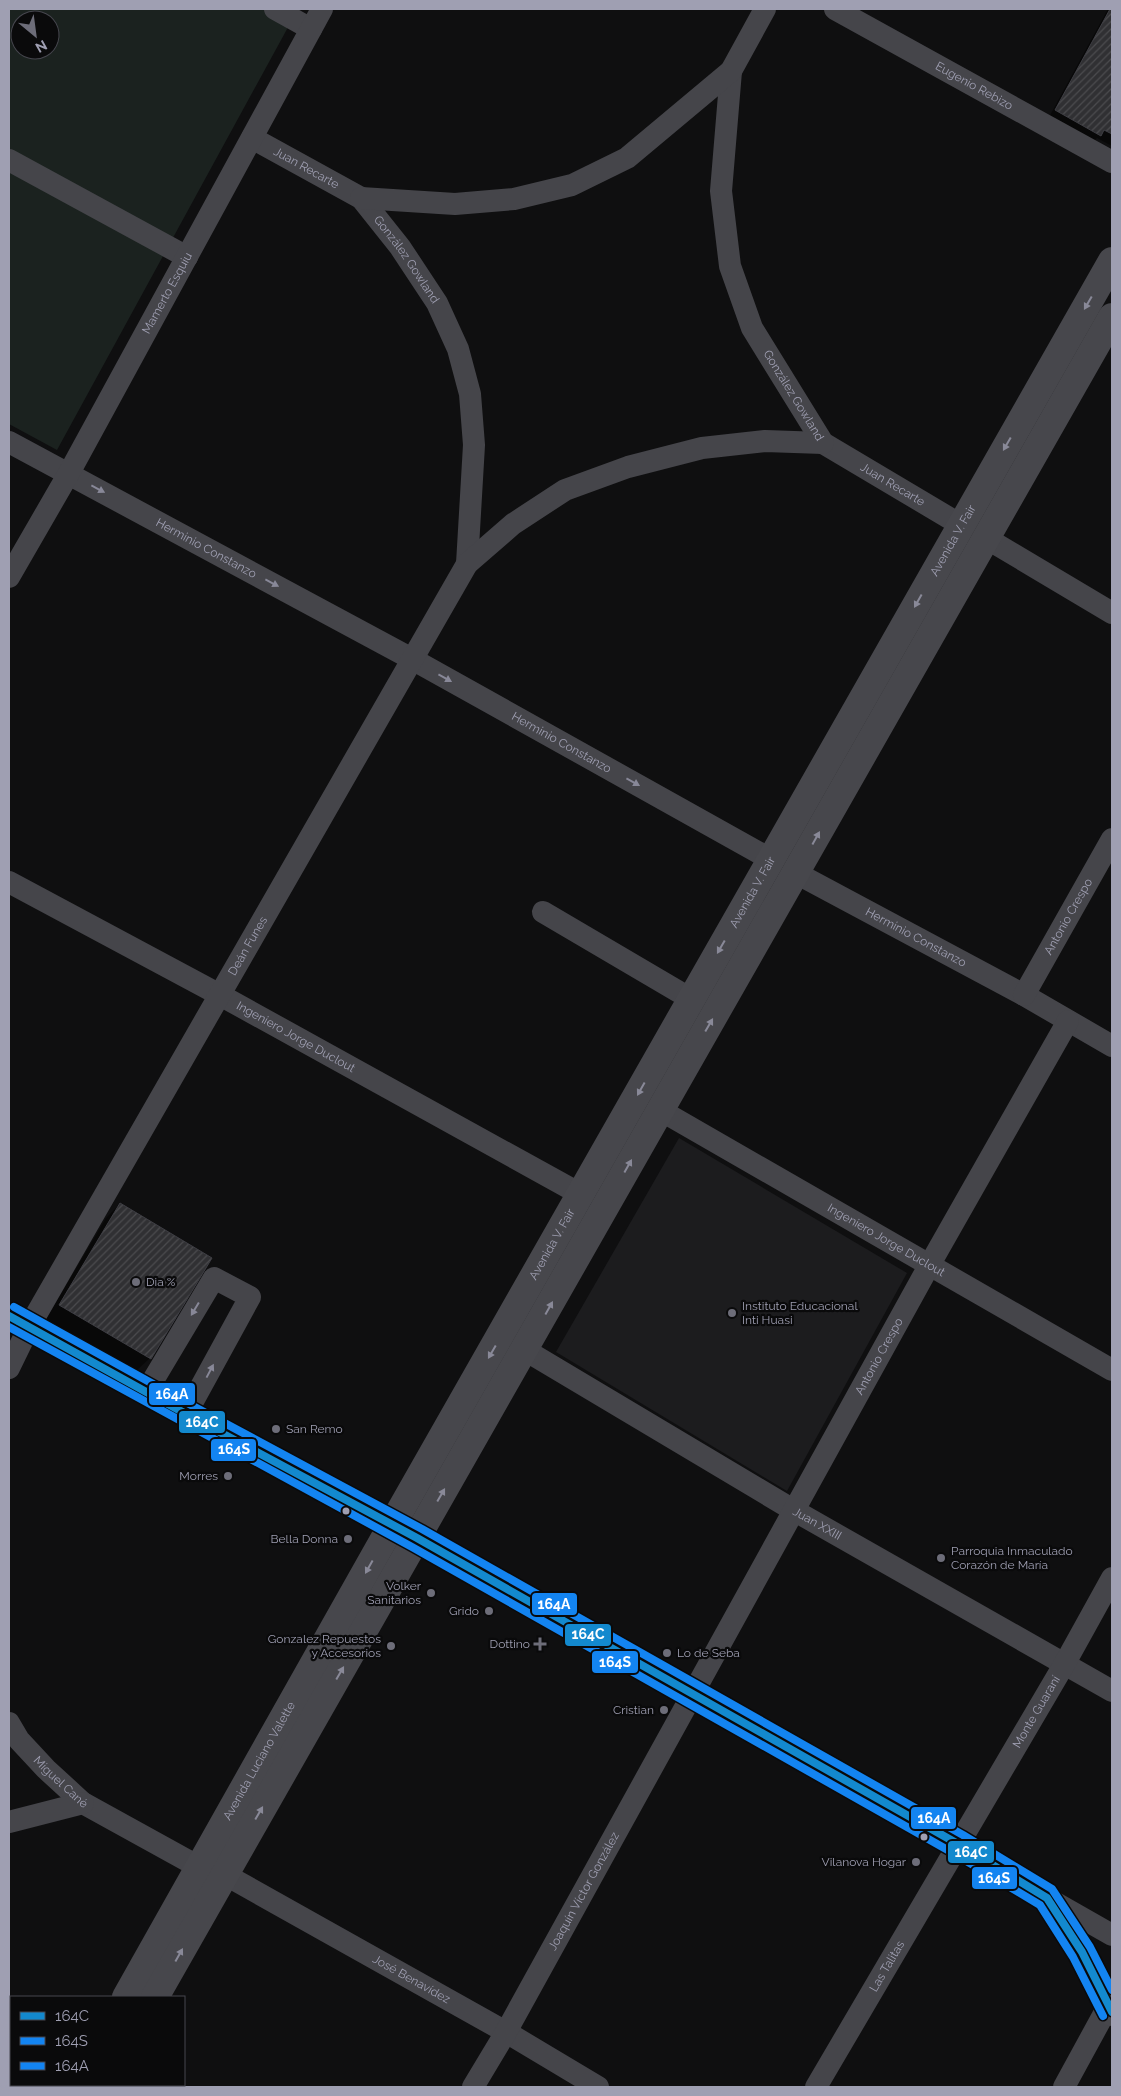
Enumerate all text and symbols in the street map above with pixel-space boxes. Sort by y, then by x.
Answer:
north arrow [10,10,60,60]
text: N [33,37,50,56]
street label: Eugenio Rebizo [933,59,1015,113]
street label: Juan Recarte [271,144,341,192]
street label: González Gowland [371,213,442,306]
street label: Mamerto Esquiu [139,250,195,336]
one-way arrow [1084,296,1092,311]
street label: González Gowland [760,348,827,443]
one-way arrow [1003,438,1012,451]
street label: Juan Recarte [858,460,927,509]
one-way arrow [91,485,105,493]
street label: Avenida V. Fair [927,502,979,578]
street label: Herminio Constanzo [154,515,259,581]
one-way arrow [265,579,279,587]
one-way arrow [914,594,923,607]
one-way arrow [439,673,452,682]
street label: Herminio Constanzo [509,709,614,776]
one-way arrow [626,778,640,786]
one-way arrow [812,831,820,846]
street label: Avenida V. Fair [727,854,779,930]
street label: Antonio Crespo [1041,876,1095,957]
street label: Herminio Constanzo [863,905,969,970]
street label: Deán Funes [225,914,270,978]
one-way arrow [717,941,726,954]
street label: Ingeniero Jorge Duclout [234,999,358,1075]
one-way arrow [705,1017,713,1032]
one-way arrow [637,1081,645,1096]
one-way arrow [624,1159,633,1173]
street label: Ingeniero Jorge Duclout [825,1201,948,1279]
street label: Avenida V. Fair [526,1205,578,1282]
place label: Dia % [146,1275,176,1289]
marker: Dia % [130,1276,142,1288]
place label: Instituto Educacional Inti Huasi [742,1299,858,1327]
one-way arrow [544,1301,553,1314]
one-way arrow [190,1303,199,1316]
marker: Instituto Educacional Inti Huasi [726,1307,738,1319]
street label: Antonio Crespo [852,1315,906,1397]
one-way arrow [488,1344,496,1359]
one-way arrow [205,1365,214,1378]
line badge: 164A [148,1382,196,1406]
text: 164A [156,1386,189,1402]
line badge: 164C [178,1410,226,1434]
text: 164C [185,1414,219,1430]
place label: San Remo [286,1422,343,1436]
marker: San Remo [270,1423,282,1435]
line badge: 164S [210,1438,257,1462]
text: 164S [218,1441,250,1457]
place label: Morres [179,1469,218,1483]
marker: Morres [222,1470,234,1482]
one-way arrow [437,1489,446,1502]
street label: Juan XXIII [791,1504,844,1543]
unlabelled marker [341,1506,351,1516]
place label: Bella Donna [271,1532,338,1546]
marker: Bella Donna [342,1533,354,1545]
place label: Parroquia Inmaculado Corazón de María [951,1544,1073,1572]
marker: Parroquia Inmaculado Corazón de María [935,1552,947,1564]
one-way arrow [364,1561,373,1574]
place label: Volker Sanitarios [367,1579,422,1607]
marker: Volker Sanitarios [425,1587,437,1599]
line badge: 164A [531,1592,578,1616]
text: 164A [538,1596,571,1612]
place label: Grido [449,1604,479,1618]
marker: Grido [483,1605,495,1617]
line badge: 164C [564,1623,612,1647]
text: 164C [571,1626,605,1642]
place label: Gonzalez Repuestos y Accesorios [268,1632,381,1660]
place label: Dottino [490,1637,530,1651]
marker: Dottino [534,1638,546,1650]
marker: Gonzalez Repuestos y Accesorios [385,1640,397,1652]
place label: Lo de Seba [677,1646,740,1660]
marker: Lo de Seba [661,1647,673,1659]
line badge: 164S [591,1650,639,1674]
text: 164S [599,1654,631,1670]
one-way arrow [335,1666,344,1679]
street label: Monte Guaraní [1010,1673,1063,1750]
street label: Avenida Luciano Valette [220,1699,298,1823]
place label: Cristian [613,1703,654,1717]
marker: Cristian [658,1704,670,1716]
street label: Miguel Cané [31,1753,90,1811]
line badge: 164A [910,1806,957,1830]
one-way arrow [254,1807,263,1820]
text: 164A [918,1810,951,1826]
street label: Joaquín Víctor González [545,1830,622,1953]
unlabelled marker [919,1832,929,1842]
line badge: 164C [947,1840,995,1864]
text: 164C [954,1844,988,1860]
place label: Vilanova Hogar [822,1855,907,1869]
marker: Vilanova Hogar [910,1856,922,1868]
line badge: 164S [971,1866,1018,1890]
text: 164S [978,1870,1010,1886]
street label: Las Talitas [866,1938,907,1994]
one-way arrow [174,1948,183,1961]
street label: José Benavídez [370,1952,453,2006]
legend [10,1996,185,2086]
text: 164C [55,2007,89,2025]
text: 164S [55,2032,88,2050]
text: 164A [55,2057,89,2075]

